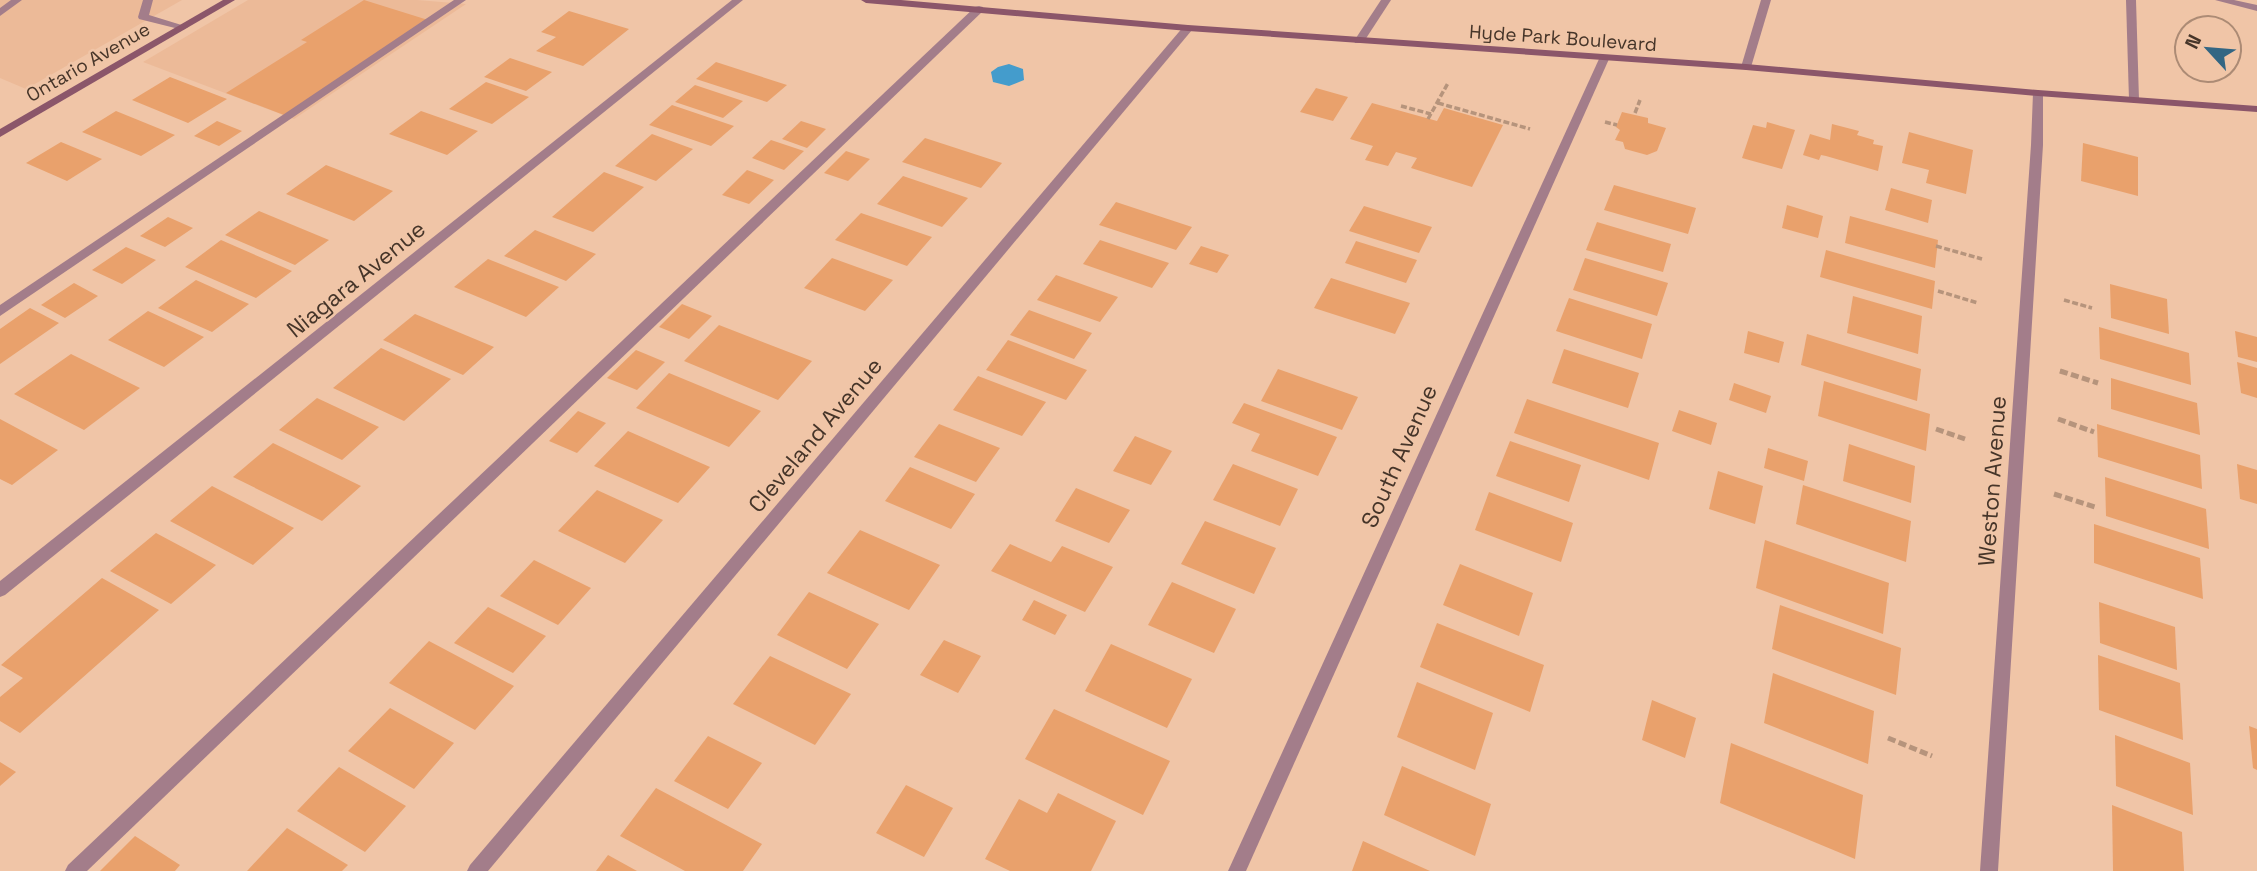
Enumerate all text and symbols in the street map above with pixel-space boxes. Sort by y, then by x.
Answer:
north arrow [2173,14,2243,84]
street label: Ontario Avenue [22,16,154,108]
street label: Hyde Park Boulevard [1468,19,1658,57]
text: N [2179,31,2207,53]
street label: Niagara Avenue [280,214,432,344]
street label: Cleveland Avenue [741,351,889,519]
street label: South Avenue [1354,380,1444,532]
street label: Weston Avenue [1971,395,2013,567]

